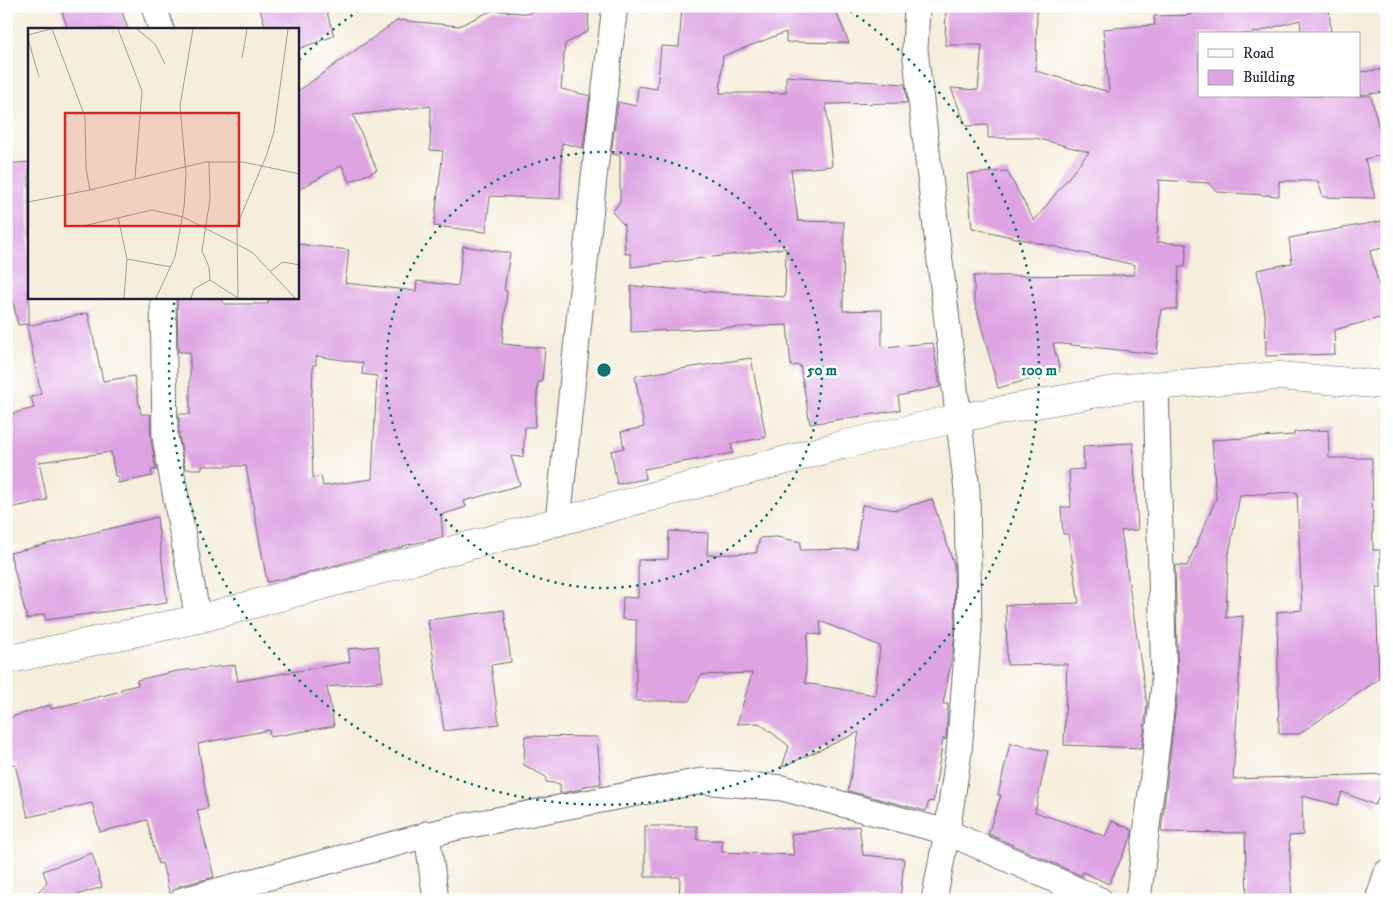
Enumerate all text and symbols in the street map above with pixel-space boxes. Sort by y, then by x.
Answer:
inset map [28,28,299,299]
legend [1198,32,1360,98]
text: Road [1243,44,1275,63]
text: Building [1243,68,1295,87]
centre of rings [595,361,613,379]
text: 50 m [806,361,838,380]
text: 100 m [1021,361,1058,380]

